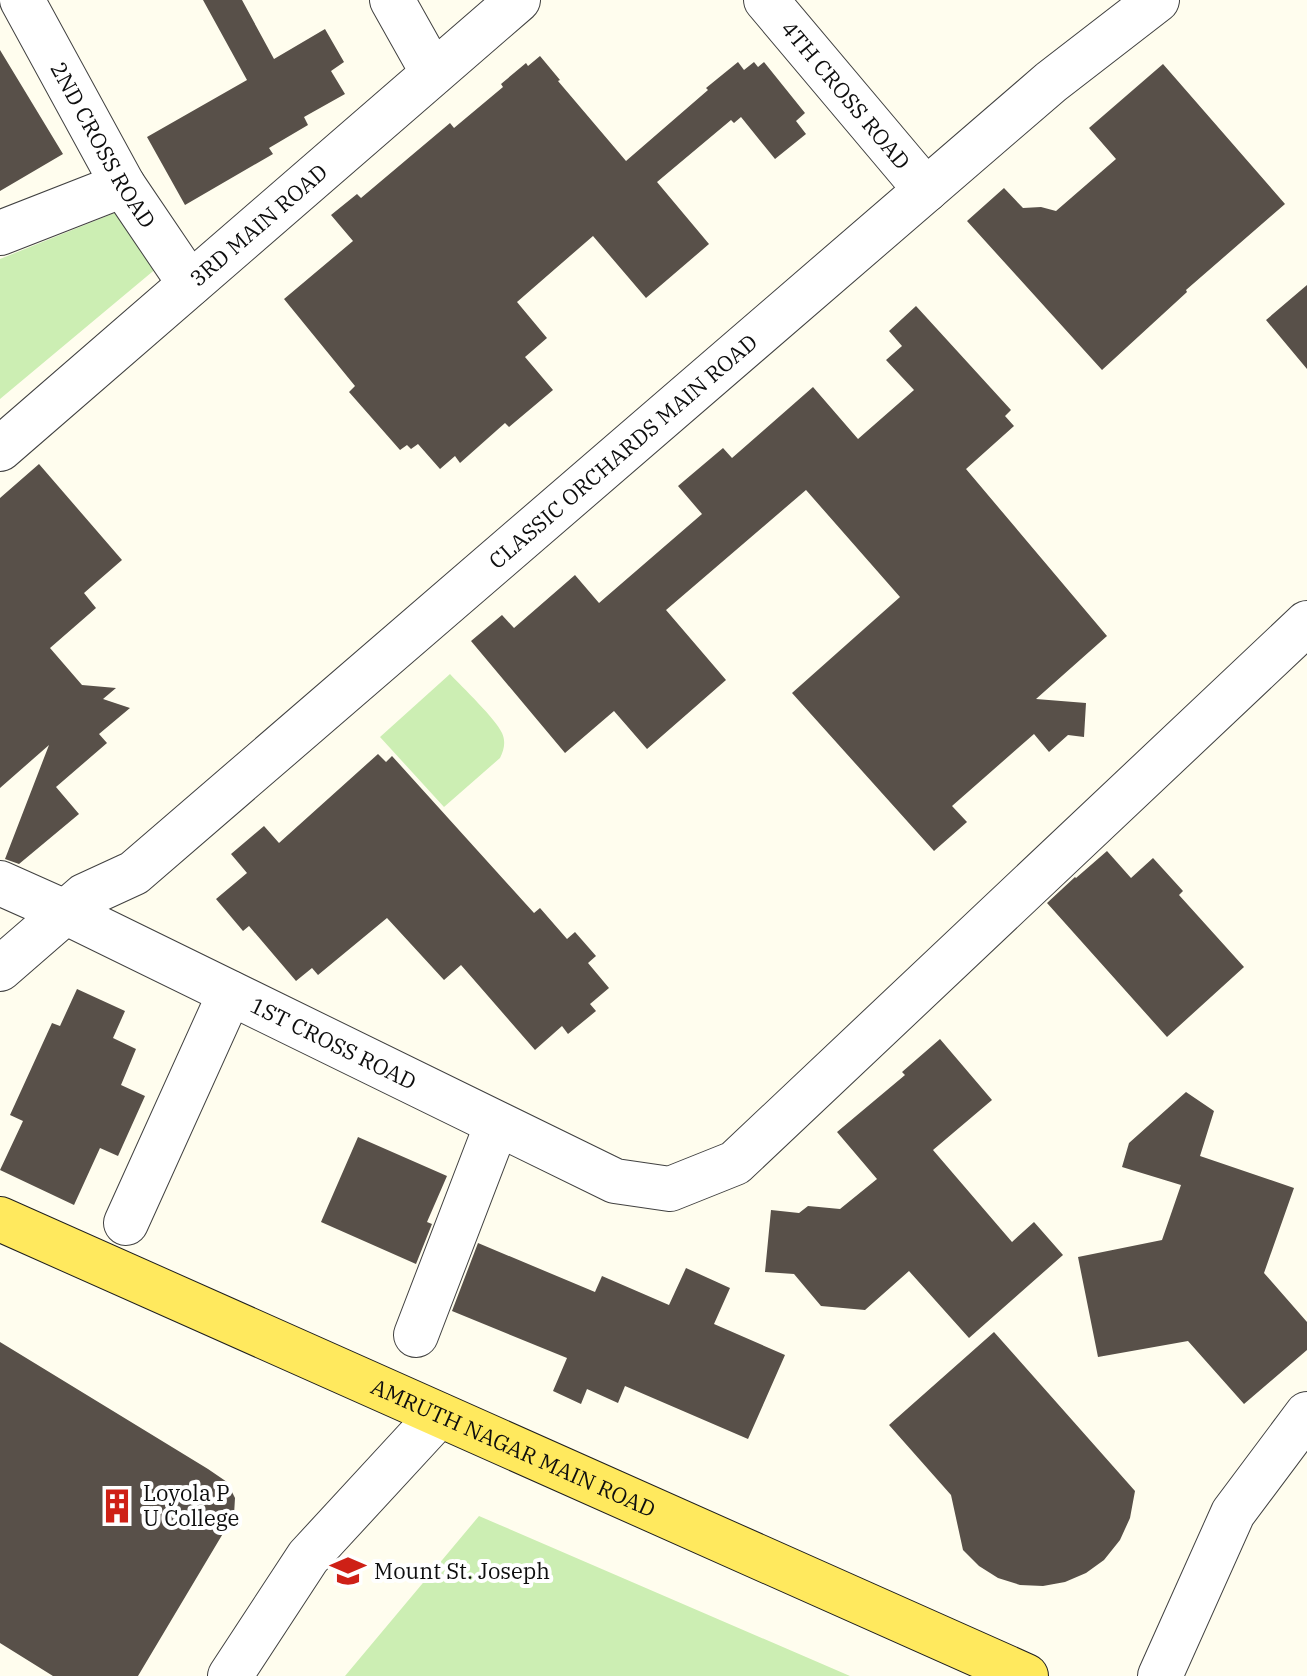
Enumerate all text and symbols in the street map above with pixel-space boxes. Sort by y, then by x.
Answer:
street label: 4TH CROSS ROAD [775,14,917,175]
street label: 2ND CROSS ROAD [44,56,163,233]
street label: 3RD MAIN ROAD [183,157,333,292]
street label: CLASSIC ORCHARDS MAIN ROAD [482,327,763,575]
street label: 1ST CROSS ROAD [246,990,421,1096]
street label: AMRUTH NAGAR MAIN ROAD [367,1371,660,1523]
place label: Loyola P U College [143,1478,239,1532]
building icon: Loyola P U College [98,1487,136,1525]
school or university icon: Mount St. Joseph [329,1552,367,1590]
place label: Mount St. Joseph [374,1556,550,1585]

